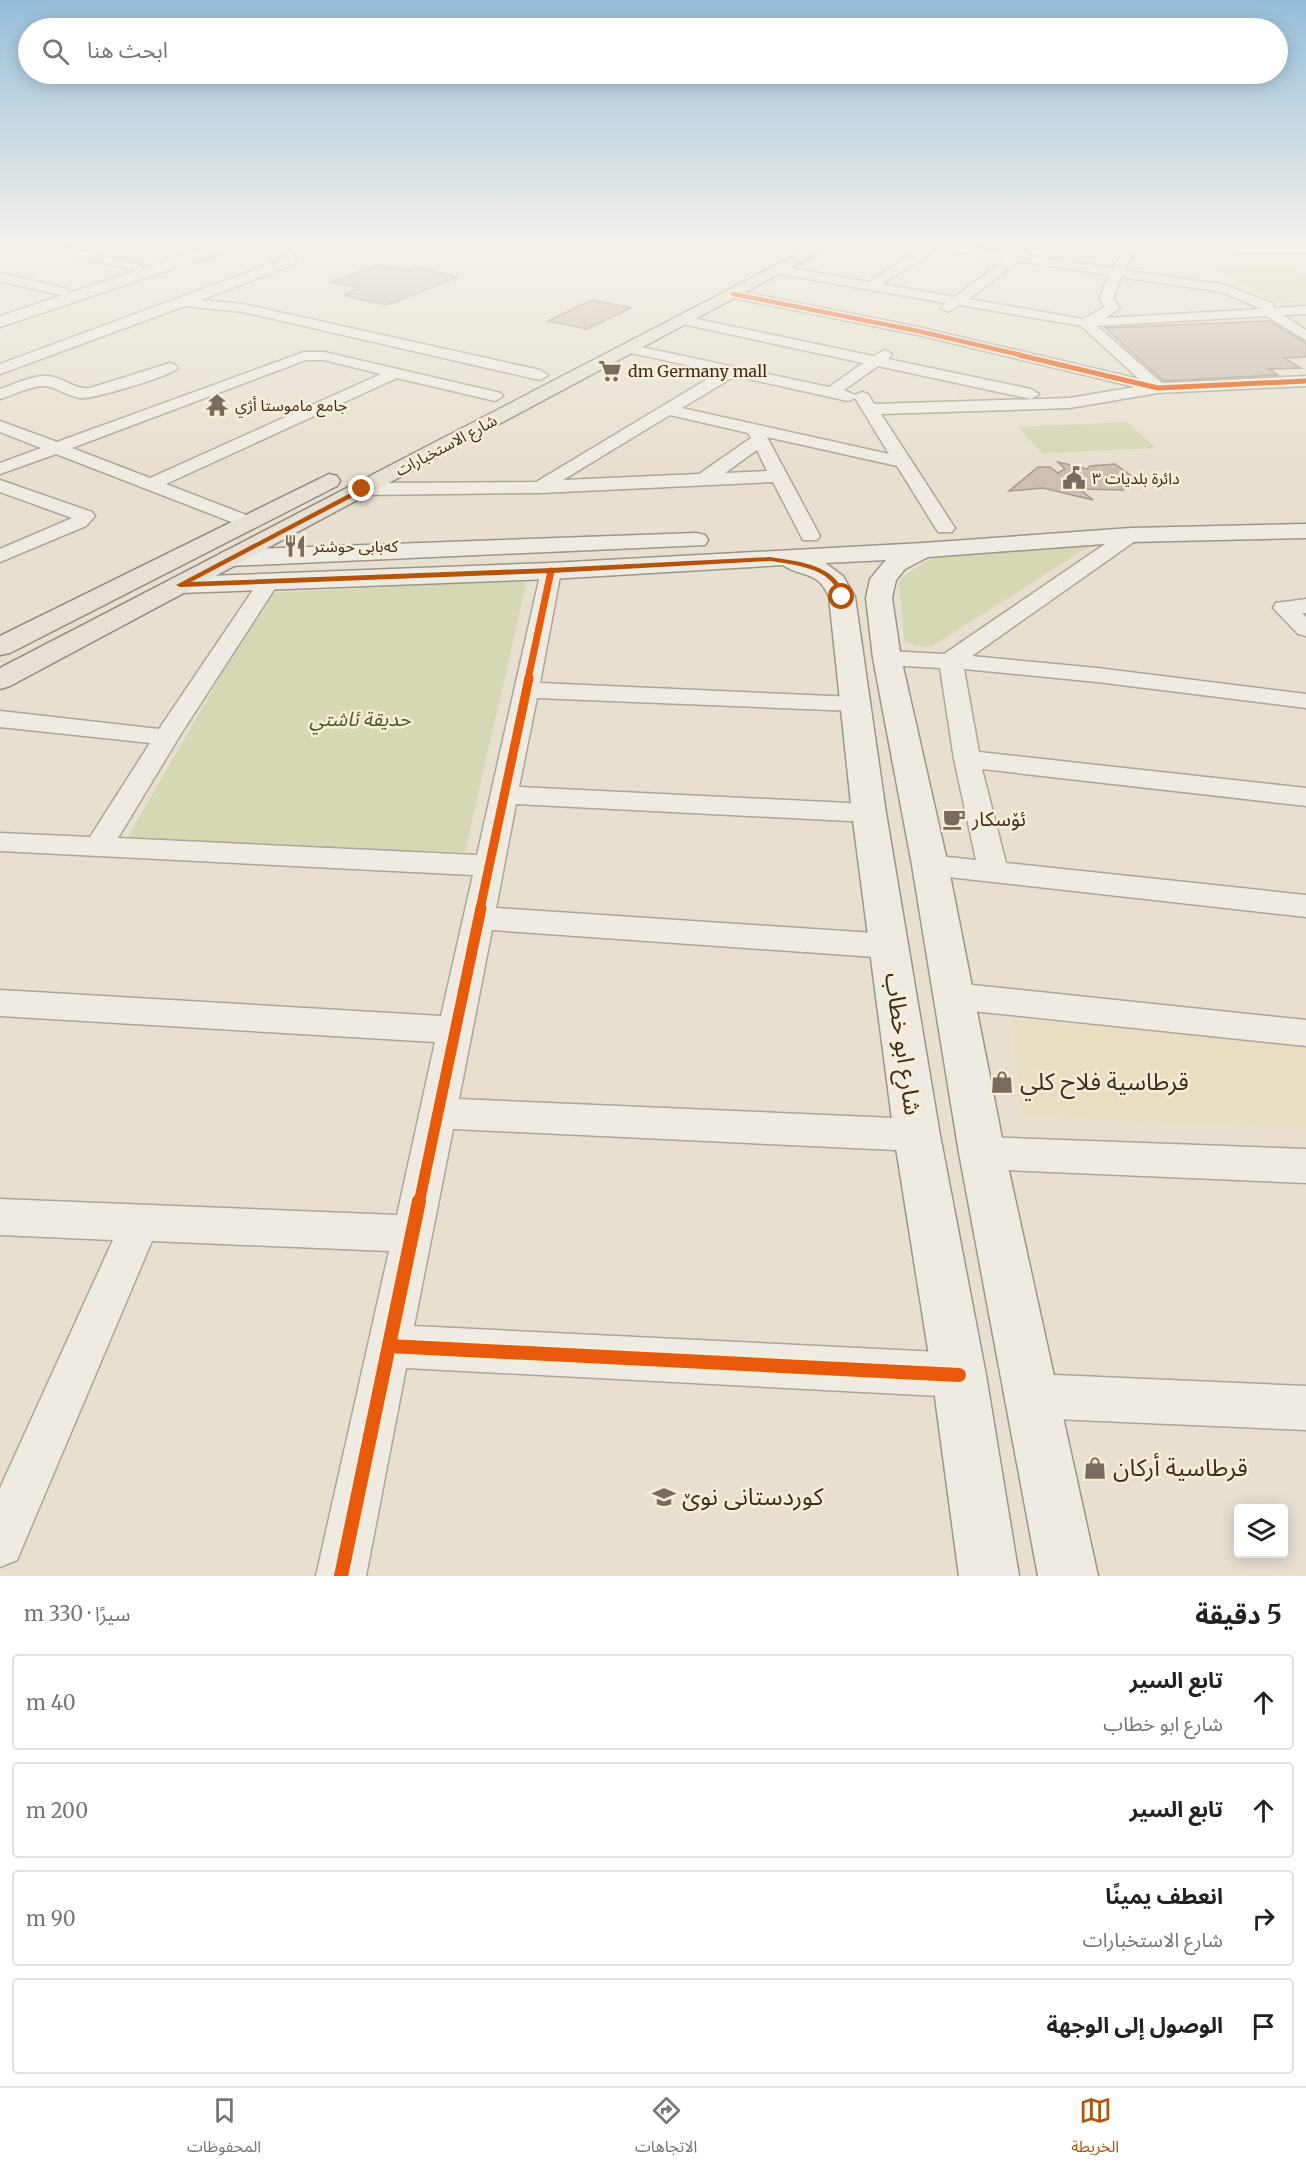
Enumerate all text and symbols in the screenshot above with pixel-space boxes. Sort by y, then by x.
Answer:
search box [18,18,1288,84]
icon: search [39,35,72,68]
text: ابحث هنا [87,36,168,64]
supermarket icon: dm Germany mall [597,358,623,384]
place label: dm Germany mall [628,361,767,381]
temple icon: جامع ماموستا أژي [204,392,230,418]
place label: جامع ماموستا أژي [235,395,348,418]
street label: شارع الاستخبارات [392,410,502,483]
public building icon: دائرة بلديات ٣ [1061,465,1087,491]
place label: دائرة بلديات ٣ [1092,468,1180,488]
route end [348,475,374,501]
restaurant icon: کەبابی حوشتر [282,533,308,559]
place label: کەبابی حوشتر [312,536,398,556]
route start [828,583,854,609]
park label: حديقة ئاشتي [309,706,411,735]
cafe icon: ئۆسکار [941,806,967,832]
place label: ئۆسکار [971,806,1026,831]
street label: شارع ابو خطاب [876,971,929,1117]
place label: قرطاسية فلاح كلي [1020,1066,1189,1101]
shop icon: قرطاسية فلاح كلي [989,1069,1015,1095]
place label: قرطاسية أركان [1113,1452,1248,1483]
shop icon: قرطاسية أركان [1082,1455,1108,1481]
place label: کوردستانی نوێ [682,1481,824,1512]
school or university icon: کوردستانی نوێ [651,1484,677,1510]
map controls [1234,1504,1288,1558]
button: layers [1234,1504,1288,1558]
text: 5 دقيقة [1195,1598,1282,1631]
text: سيرًا · 330 m [24,1601,130,1626]
text: تابع السير [1130,1666,1223,1694]
icon: ahead [1247,1686,1280,1719]
text: 40 m [26,1690,76,1715]
text: شارع ابو خطاب [1103,1711,1223,1736]
icon: ahead [1247,1794,1280,1827]
text: تابع السير [1130,1795,1223,1823]
text: 200 m [26,1798,88,1823]
text: انعطف يمينًا [1105,1882,1223,1910]
icon: right [1247,1902,1280,1935]
text: 90 m [26,1906,76,1931]
text: شارع الاستخبارات [1083,1927,1223,1952]
icon: arrive [1247,2010,1280,2043]
text: الوصول إلى الوجهة [1046,2011,1223,2039]
tab: المحفوظات [187,2094,261,2164]
tab: الاتجاهات [635,2094,697,2164]
tab: الخريطة [1071,2094,1119,2164]

